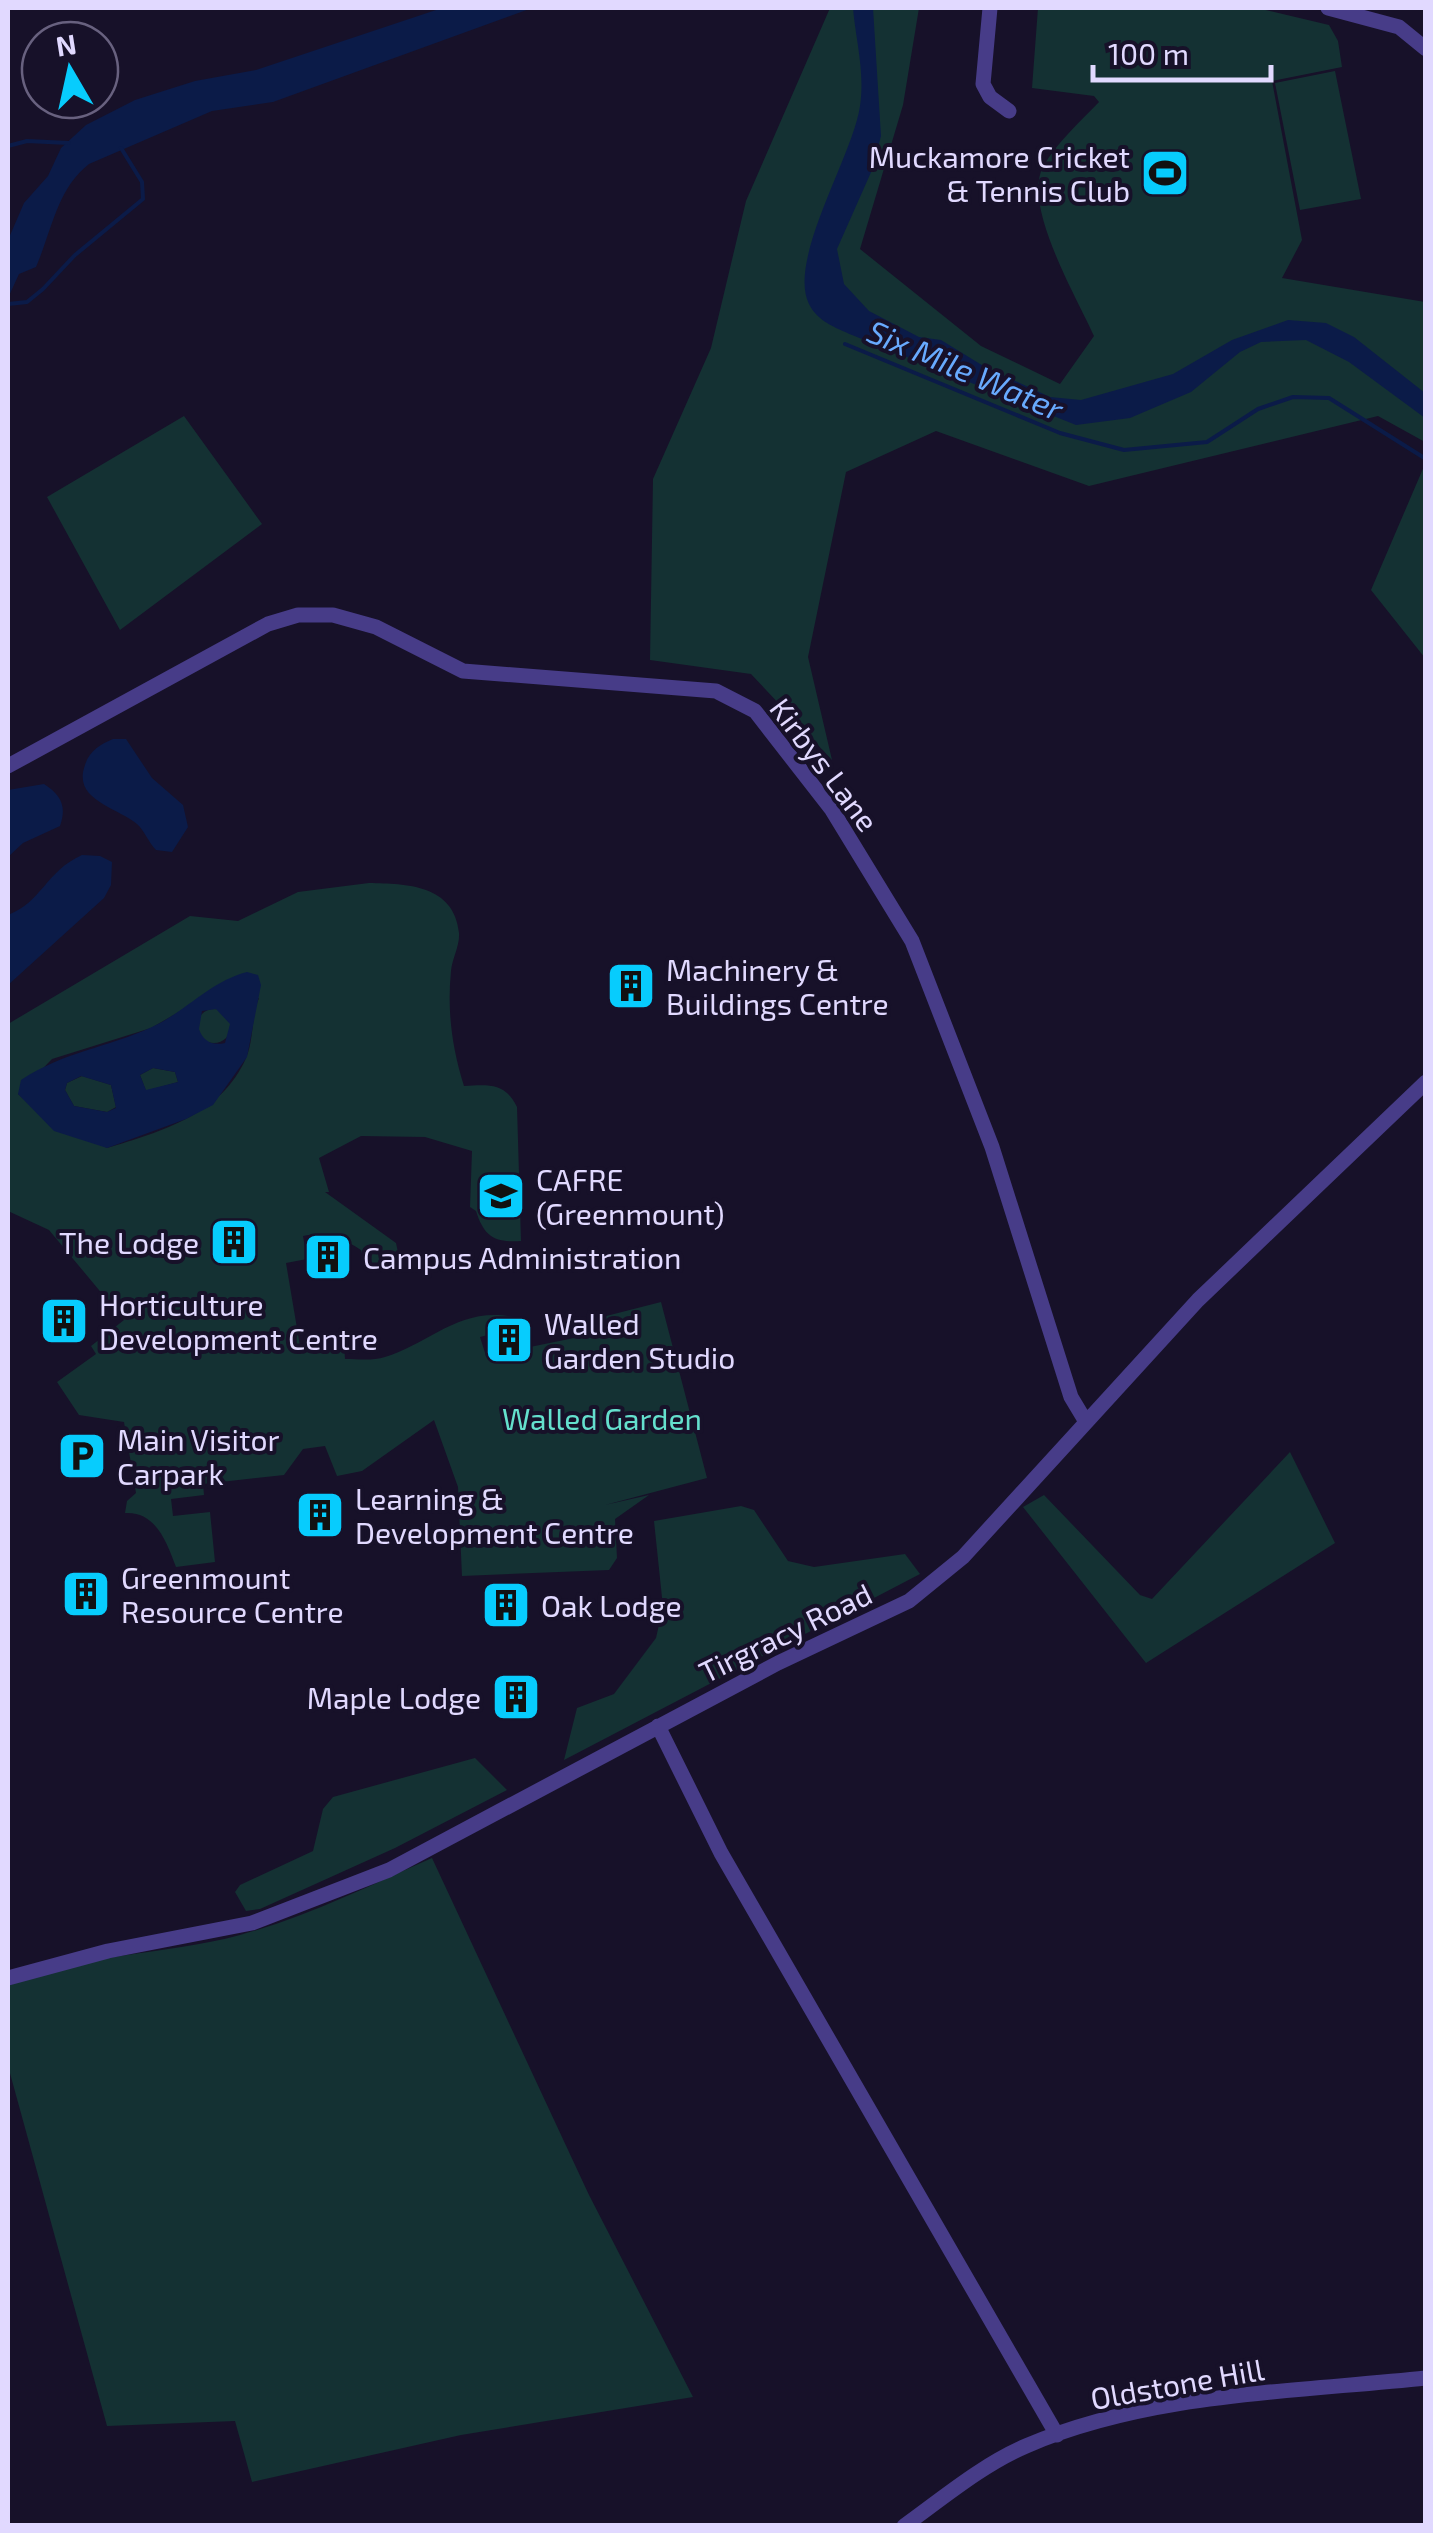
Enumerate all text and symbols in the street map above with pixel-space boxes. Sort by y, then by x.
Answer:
north arrow [20,20,120,120]
scale bar [1093,20,1270,82]
text: N [53,26,79,63]
text: 100 m [1108,35,1189,71]
place label: Muckamore Cricket & Tennis Club [869,138,1130,208]
sports icon: Muckamore Cricket & Tennis Club [1139,147,1191,199]
water label: Six Mile Water [862,311,1071,428]
street label: Kirbys Lane [763,690,887,838]
place label: Machinery & Buildings Centre [666,951,889,1021]
building icon: Machinery & Buildings Centre [605,960,657,1012]
place label: CAFRE (Greenmount) [536,1161,725,1231]
school or university icon: CAFRE (Greenmount) [475,1170,527,1222]
building icon: The Lodge [208,1216,260,1268]
place label: The Lodge [59,1224,199,1260]
building icon: Campus Administration [302,1231,354,1283]
place label: Campus Administration [363,1239,682,1275]
place label: Horticulture Development Centre [99,1286,378,1356]
building icon: Horticulture Development Centre [38,1295,90,1347]
place label: Walled Garden Studio [544,1305,735,1375]
building icon: Walled Garden Studio [483,1314,535,1366]
park label: Walled Garden [502,1400,702,1436]
place label: Main Visitor Carpark [117,1421,280,1491]
parking icon: Main Visitor Carpark [56,1430,108,1482]
place label: Learning & Development Centre [355,1480,634,1550]
building icon: Learning & Development Centre [294,1489,346,1541]
place label: Greenmount Resource Centre [121,1559,344,1629]
building icon: Greenmount Resource Centre [60,1568,112,1620]
street label: Tirgracy Road [693,1575,877,1689]
building icon: Oak Lodge [480,1579,532,1631]
place label: Oak Lodge [541,1587,682,1623]
building icon: Maple Lodge [490,1671,542,1723]
place label: Maple Lodge [307,1679,481,1715]
street label: Oldstone Hill [1088,2350,1267,2416]

